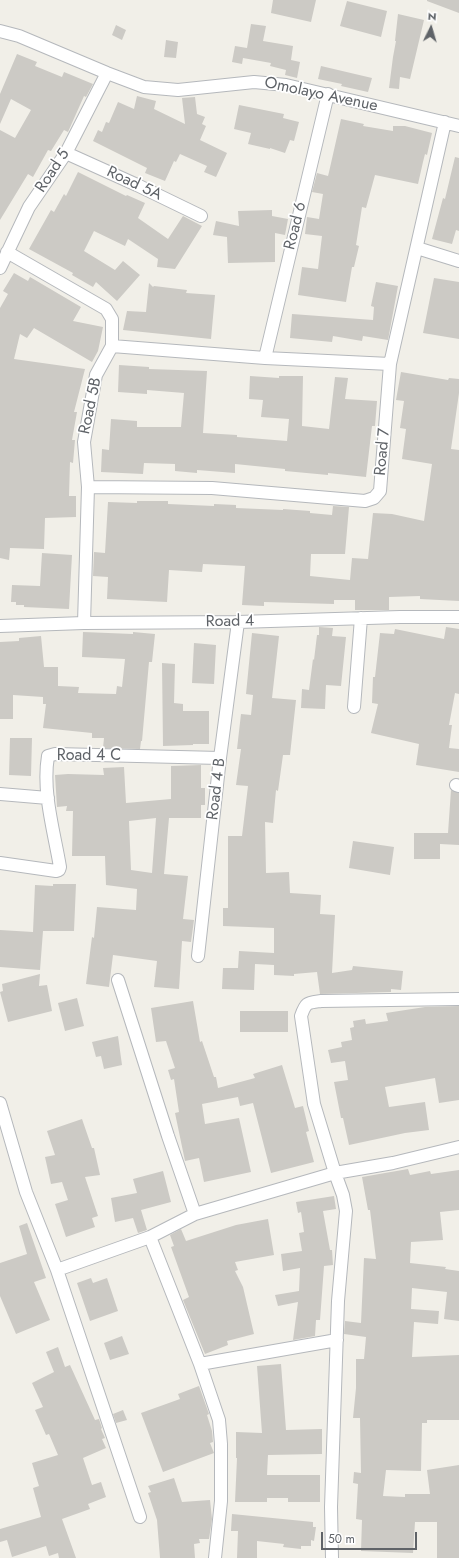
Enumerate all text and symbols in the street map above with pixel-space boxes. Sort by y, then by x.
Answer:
north arrow [411,8,451,48]
text: N [427,8,437,24]
street label: Omolayo Avenue [263,74,379,116]
street label: Road 5 [32,146,74,196]
street label: Road 5A [103,163,165,205]
street label: Road 6 [281,200,311,252]
street label: Road 5B [76,376,106,436]
street label: Road 7 [371,427,395,477]
street label: Road 4 [206,612,254,632]
street label: Road 4 C [57,746,121,766]
street label: Road 4 B [204,757,230,821]
scale bar [323,1524,419,1550]
text: 50 m [328,1530,355,1548]

